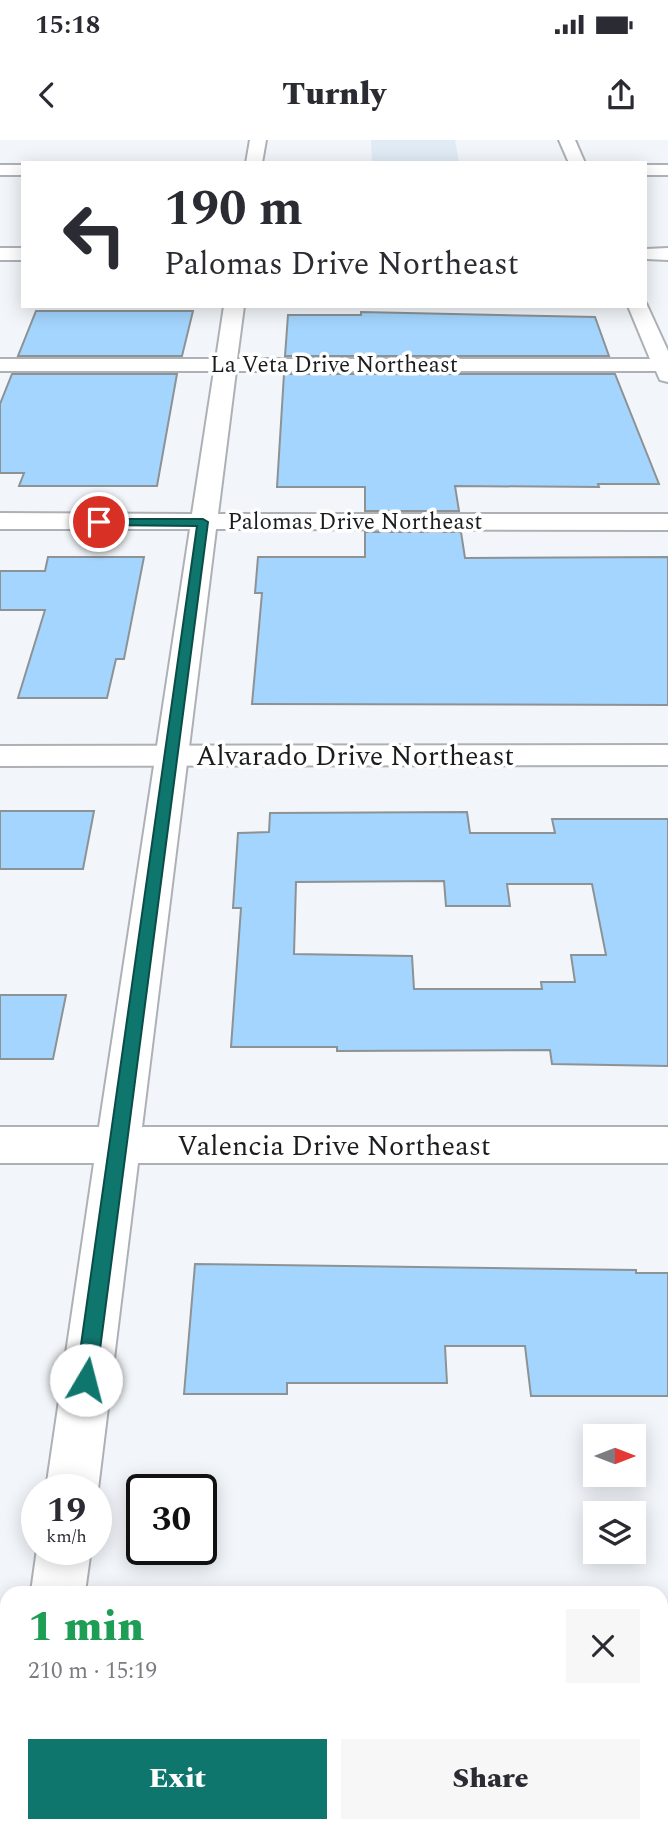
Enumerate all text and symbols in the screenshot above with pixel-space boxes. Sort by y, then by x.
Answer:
text: 15:18 [35,5,100,45]
text: Turnly [282,70,386,119]
icon: back [28,76,66,114]
icon: share [602,76,640,114]
text: 190 m [164,172,303,247]
icon: left [49,189,140,280]
text: Palomas Drive Northeast [164,240,519,289]
street label: La Veta Drive Northeast [210,348,458,383]
pin [69,492,129,552]
icon: arrive [80,503,118,541]
street label: Palomas Drive Northeast [227,505,483,540]
street label: Alvarado Drive Northeast [196,735,514,778]
street label: Valencia Drive Northeast [177,1125,491,1168]
position arrow [49,1343,123,1417]
north arrow [583,1424,646,1488]
map controls [583,1424,646,1564]
speed limit sign: 30 [126,1474,217,1565]
text: 19 [47,1484,86,1537]
button: layers [583,1501,646,1564]
text: km/h [46,1523,87,1550]
text: 1 min [28,1596,144,1659]
button: close [566,1609,640,1683]
text: 210 m · 15:19 [28,1654,157,1689]
button: Exit [28,1739,327,1819]
button: Share [341,1739,640,1819]

